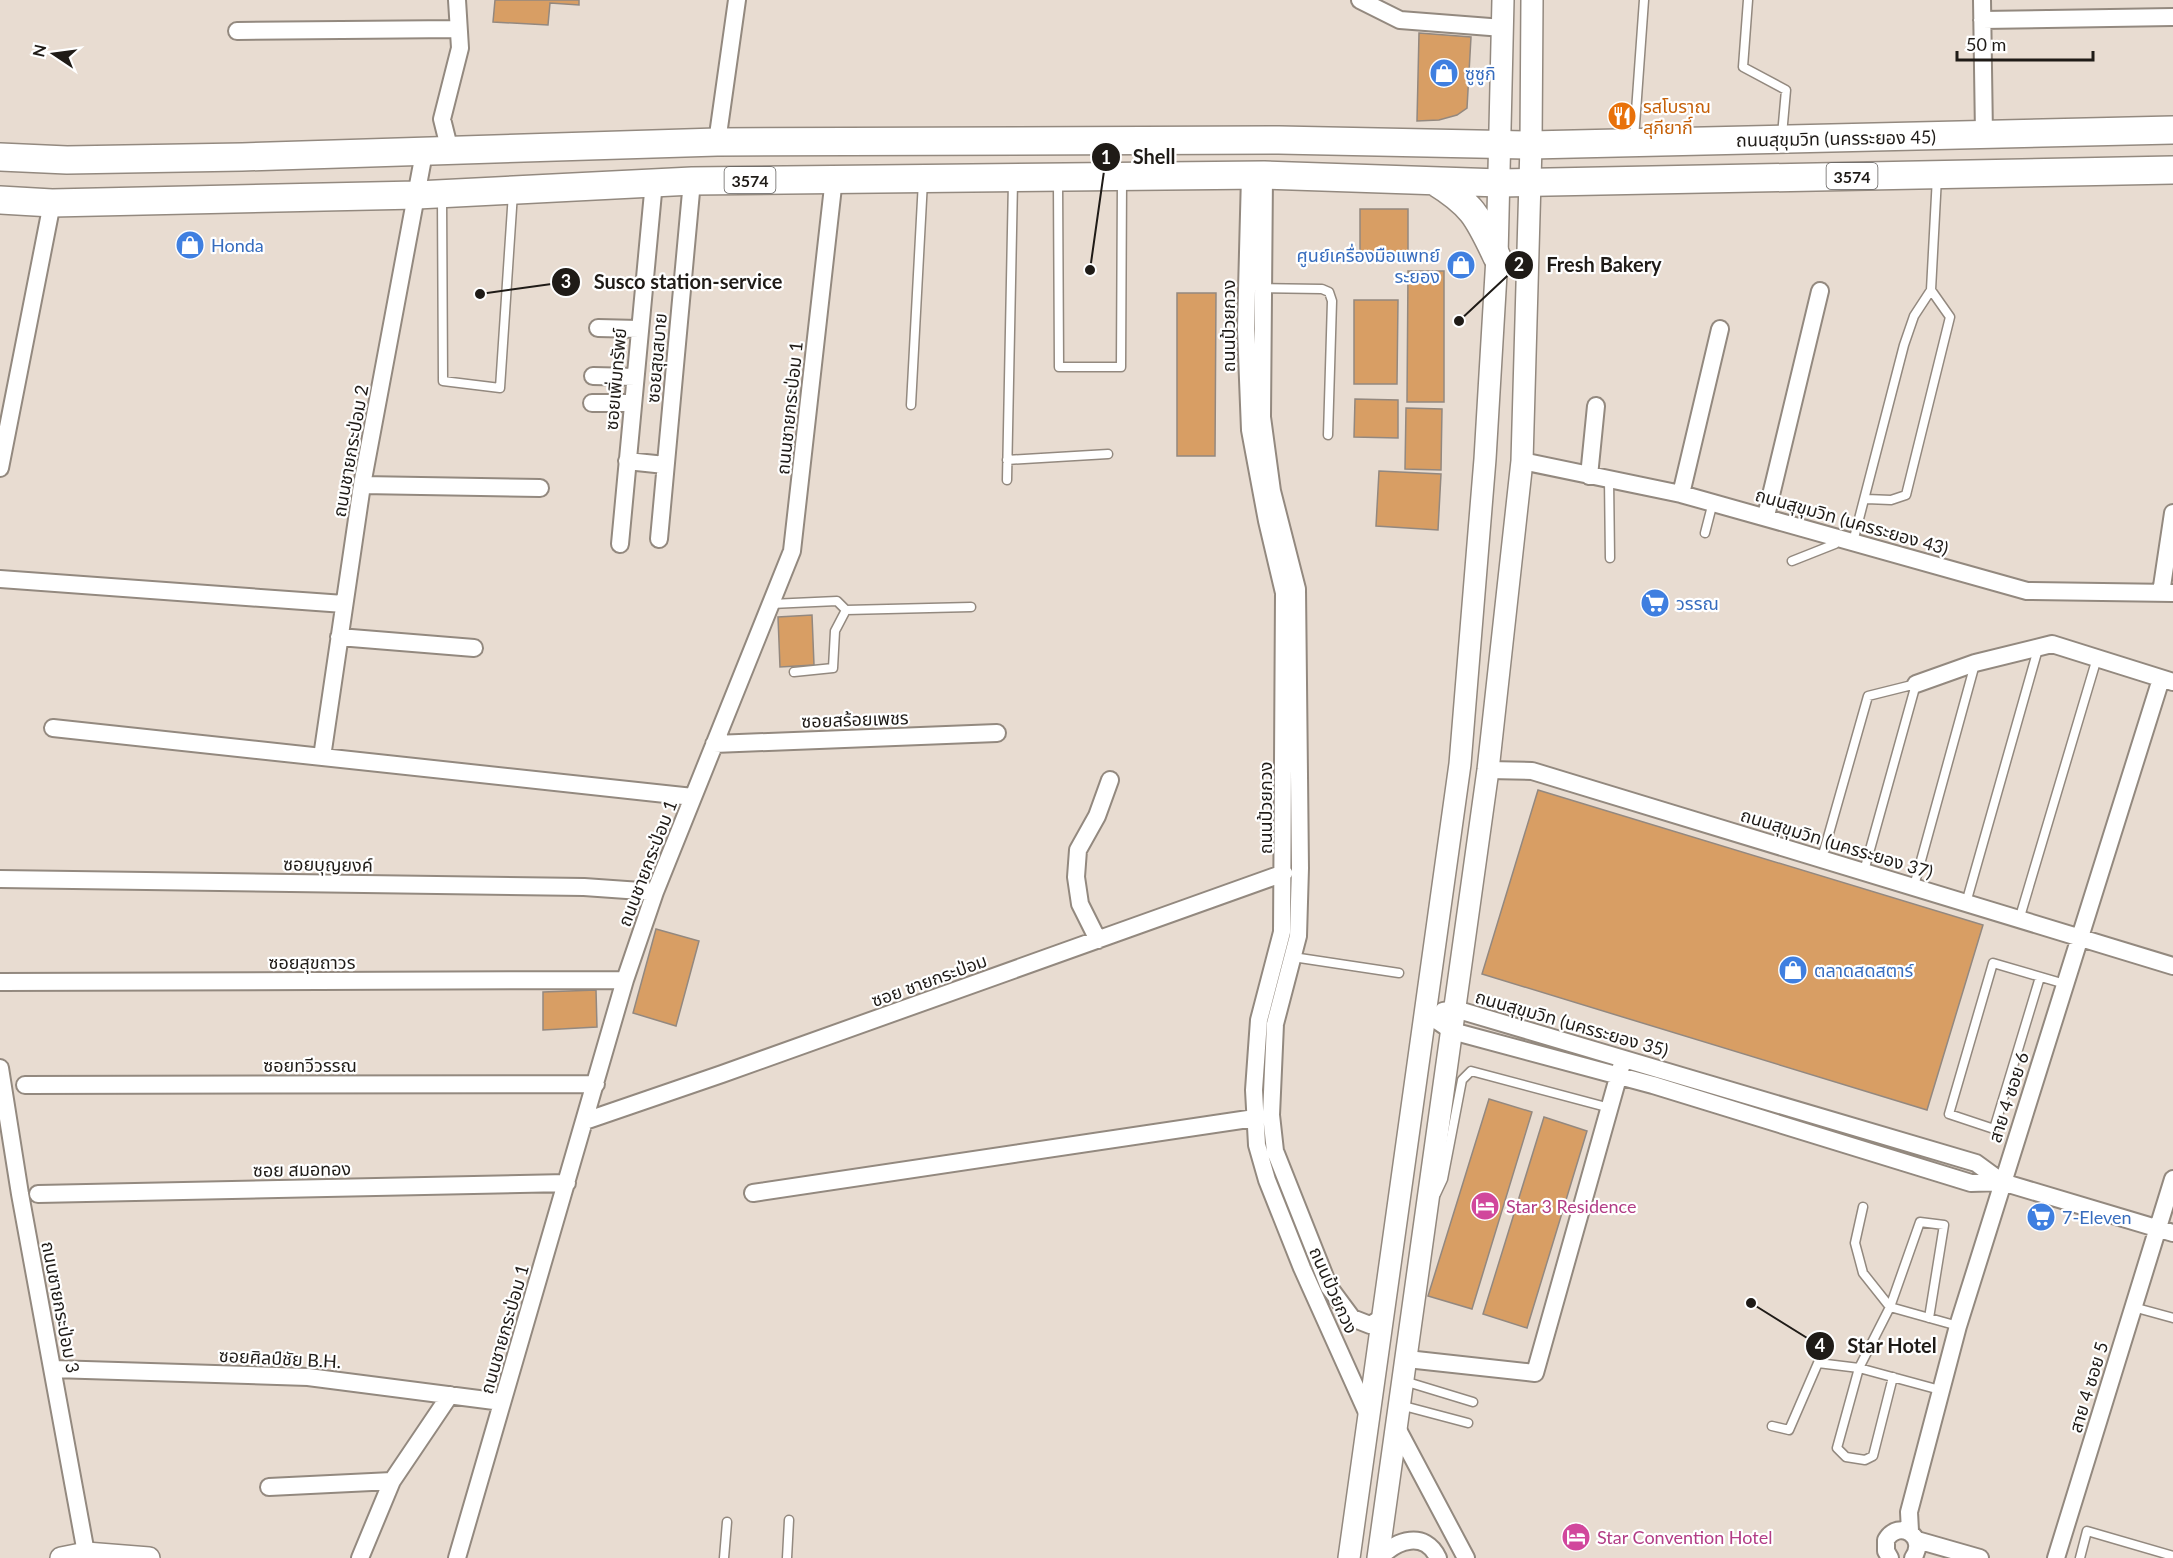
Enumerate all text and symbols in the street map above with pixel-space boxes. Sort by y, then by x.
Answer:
north arrow [24,24,84,84]
scale bar [1957,24,2094,62]
text: 50 m [1966,33,2006,55]
text: N [28,42,50,59]
shop icon: ซูซูกิ [1428,57,1460,89]
place label: ซูซูกิ [1465,62,1496,86]
place label: รสโบราณ สุกียากี์ [1643,95,1711,139]
restaurant icon: รสโบราณ สุกียากี์ [1606,100,1638,132]
street label: ถนนสุขุมวิท (นครระยอง 45) [1736,125,1936,152]
callout: Shell [1091,138,1188,176]
text: Shell [1133,144,1175,168]
text: 1 [1101,146,1111,168]
road number: 3574 [1826,163,1878,189]
road number: 3574 [724,167,776,193]
shop icon: Honda [174,229,206,261]
place label: Honda [211,234,264,256]
place label: ศูนย์เครื่องมือแพทย์ ระยอง [1297,243,1440,287]
callout: Fresh Bakery [1504,246,1674,284]
shop icon: ศูนย์เครื่องมือแพทย์ ระยอง [1445,249,1477,281]
text: Fresh Bakery [1546,252,1662,276]
text: 2 [1514,253,1524,275]
callout: Susco station-service [551,263,794,301]
text: Susco station-service [594,269,783,293]
text: 3 [561,270,571,292]
street label: ถนนป้วยกวง [1217,280,1239,372]
street label: ซอยสุขสบาย [641,312,672,404]
street label: ซอยเพิ่มทรัพย์ [600,327,630,431]
street label: ถนนชายกระป่อม 1 [771,340,807,476]
street label: ถนนชายกระป่อม 2 [328,383,372,519]
street label: ถนนสุขุมวิท (นครระยอง 43) [1753,483,1951,560]
supermarket icon: วรรณ [1639,587,1671,619]
place label: วรรณ [1676,592,1719,614]
street label: ซอยสร้อยเพชร [801,706,909,732]
street label: ถนนป้วยกวง [1254,762,1276,854]
street label: ถนนชายกระป่อม 1 [613,797,681,929]
street label: ถนนสุขุมวิท (นครระยอง 37) [1738,803,1936,884]
street label: ซอยบุญยงค์ [283,852,373,877]
street label: ซอย ชายกระป่อม [868,949,990,1011]
street label: ซอยสุขถาวร [269,951,356,974]
shop icon: ตลาดสดสตาร์ [1777,954,1809,986]
place label: ตลาดสดสตาร์ [1814,959,1914,981]
street label: ถนนสุขุมวิท (นครระยอง 35) [1473,985,1671,1062]
street label: สาย 4 ซอย 6 [1983,1049,2033,1145]
street label: ซอยทวีวรรณ [263,1054,357,1076]
street label: ซอย สมอทอง [253,1157,351,1181]
hotel icon: Star 3 Residence [1469,1190,1501,1222]
place label: Star 3 Residence [1506,1195,1636,1217]
supermarket icon: 7-Eleven [2025,1201,2057,1233]
place label: 7-Eleven [2062,1206,2132,1228]
street label: ถนนชายกระป่อม 3 [37,1239,85,1375]
street label: ถนนป้วยกวง [1305,1243,1363,1337]
street label: ถนนชายกระป่อม 1 [475,1262,533,1396]
callout: Star Hotel [1805,1327,1949,1365]
text: Star Hotel [1847,1333,1937,1357]
text: 4 [1815,1334,1825,1356]
street label: สาย 4 ซอย 5 [2064,1339,2112,1435]
street label: ซอยศิลป์ชัย B.H. [218,1344,342,1372]
hotel icon: Star Convention Hotel [1560,1521,1592,1553]
place label: Star Convention Hotel [1597,1526,1773,1548]

